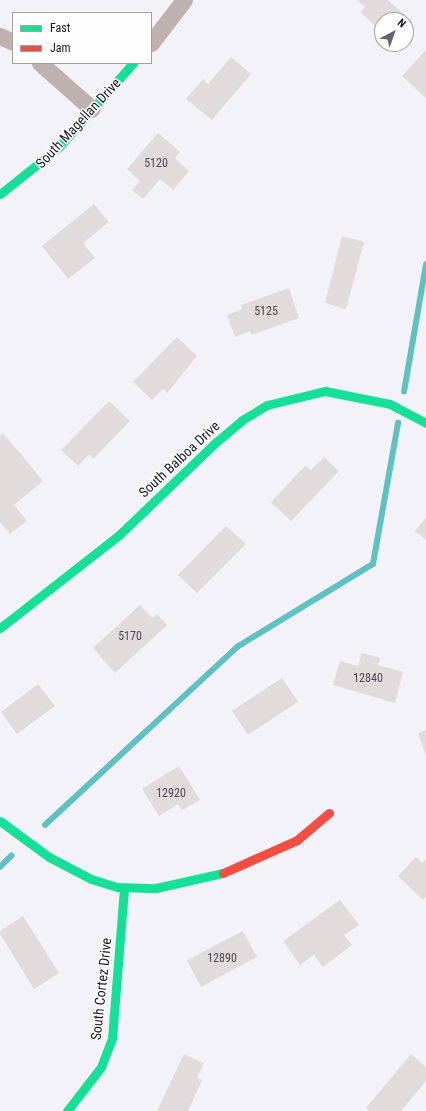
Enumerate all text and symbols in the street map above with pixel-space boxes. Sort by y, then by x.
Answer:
legend [12,12,152,64]
north arrow [374,12,414,52]
text: N [395,16,408,30]
text: Fast [50,21,70,35]
text: Jam [50,41,71,55]
street label: South Magellan Drive [32,74,124,172]
house number: 5120 [144,157,168,171]
house number: 5125 [254,305,278,319]
street label: South Balboa Drive [135,417,223,501]
house number: 5170 [118,630,142,644]
house number: 12840 [353,672,383,686]
house number: 12920 [156,787,186,801]
street label: South Cortez Drive [87,937,115,1041]
house number: 12890 [207,952,237,966]

